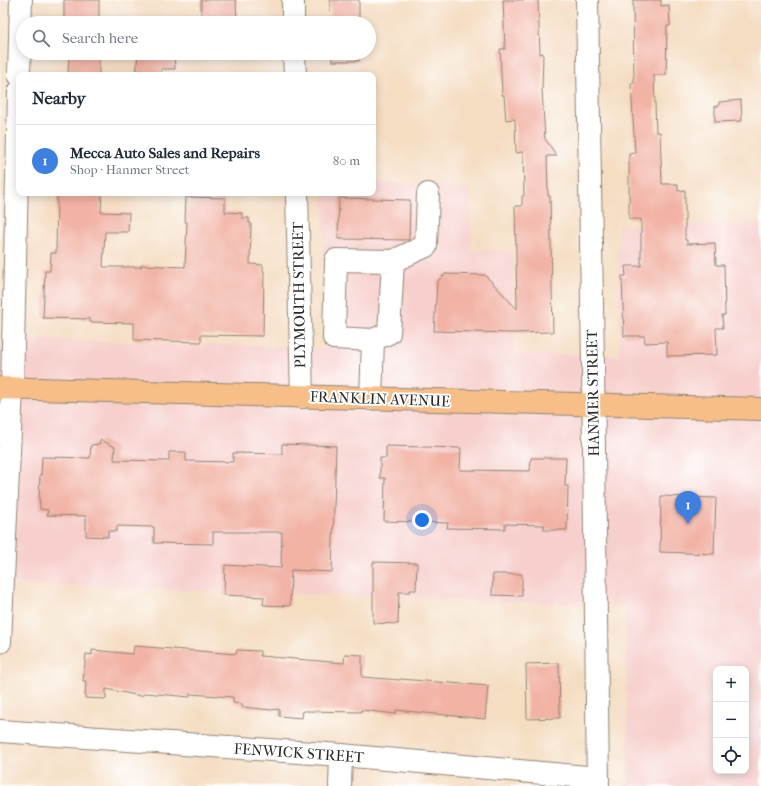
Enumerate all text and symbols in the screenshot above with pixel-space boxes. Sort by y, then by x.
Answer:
search box [16,16,376,60]
icon: search [30,27,52,49]
text: Search here [62,29,138,47]
text: Nearby [32,88,86,108]
text: Mecca Auto Sales and Repairs [70,144,260,162]
text: 1 [43,153,47,168]
text: 80 m [333,153,360,168]
text: Shop · Hanmer Street [70,162,189,177]
street label: PLYMOUTH STREET [289,221,309,369]
street label: HANMER STREET [583,328,603,457]
street label: FRANKLIN AVENUE [310,388,450,410]
pin: 1 [675,491,701,524]
your location [412,510,432,530]
map controls [713,666,749,774]
button: + [713,666,749,702]
button: − [713,702,749,738]
button: locate [713,738,749,774]
street label: FENWICK STREET [233,739,366,767]

